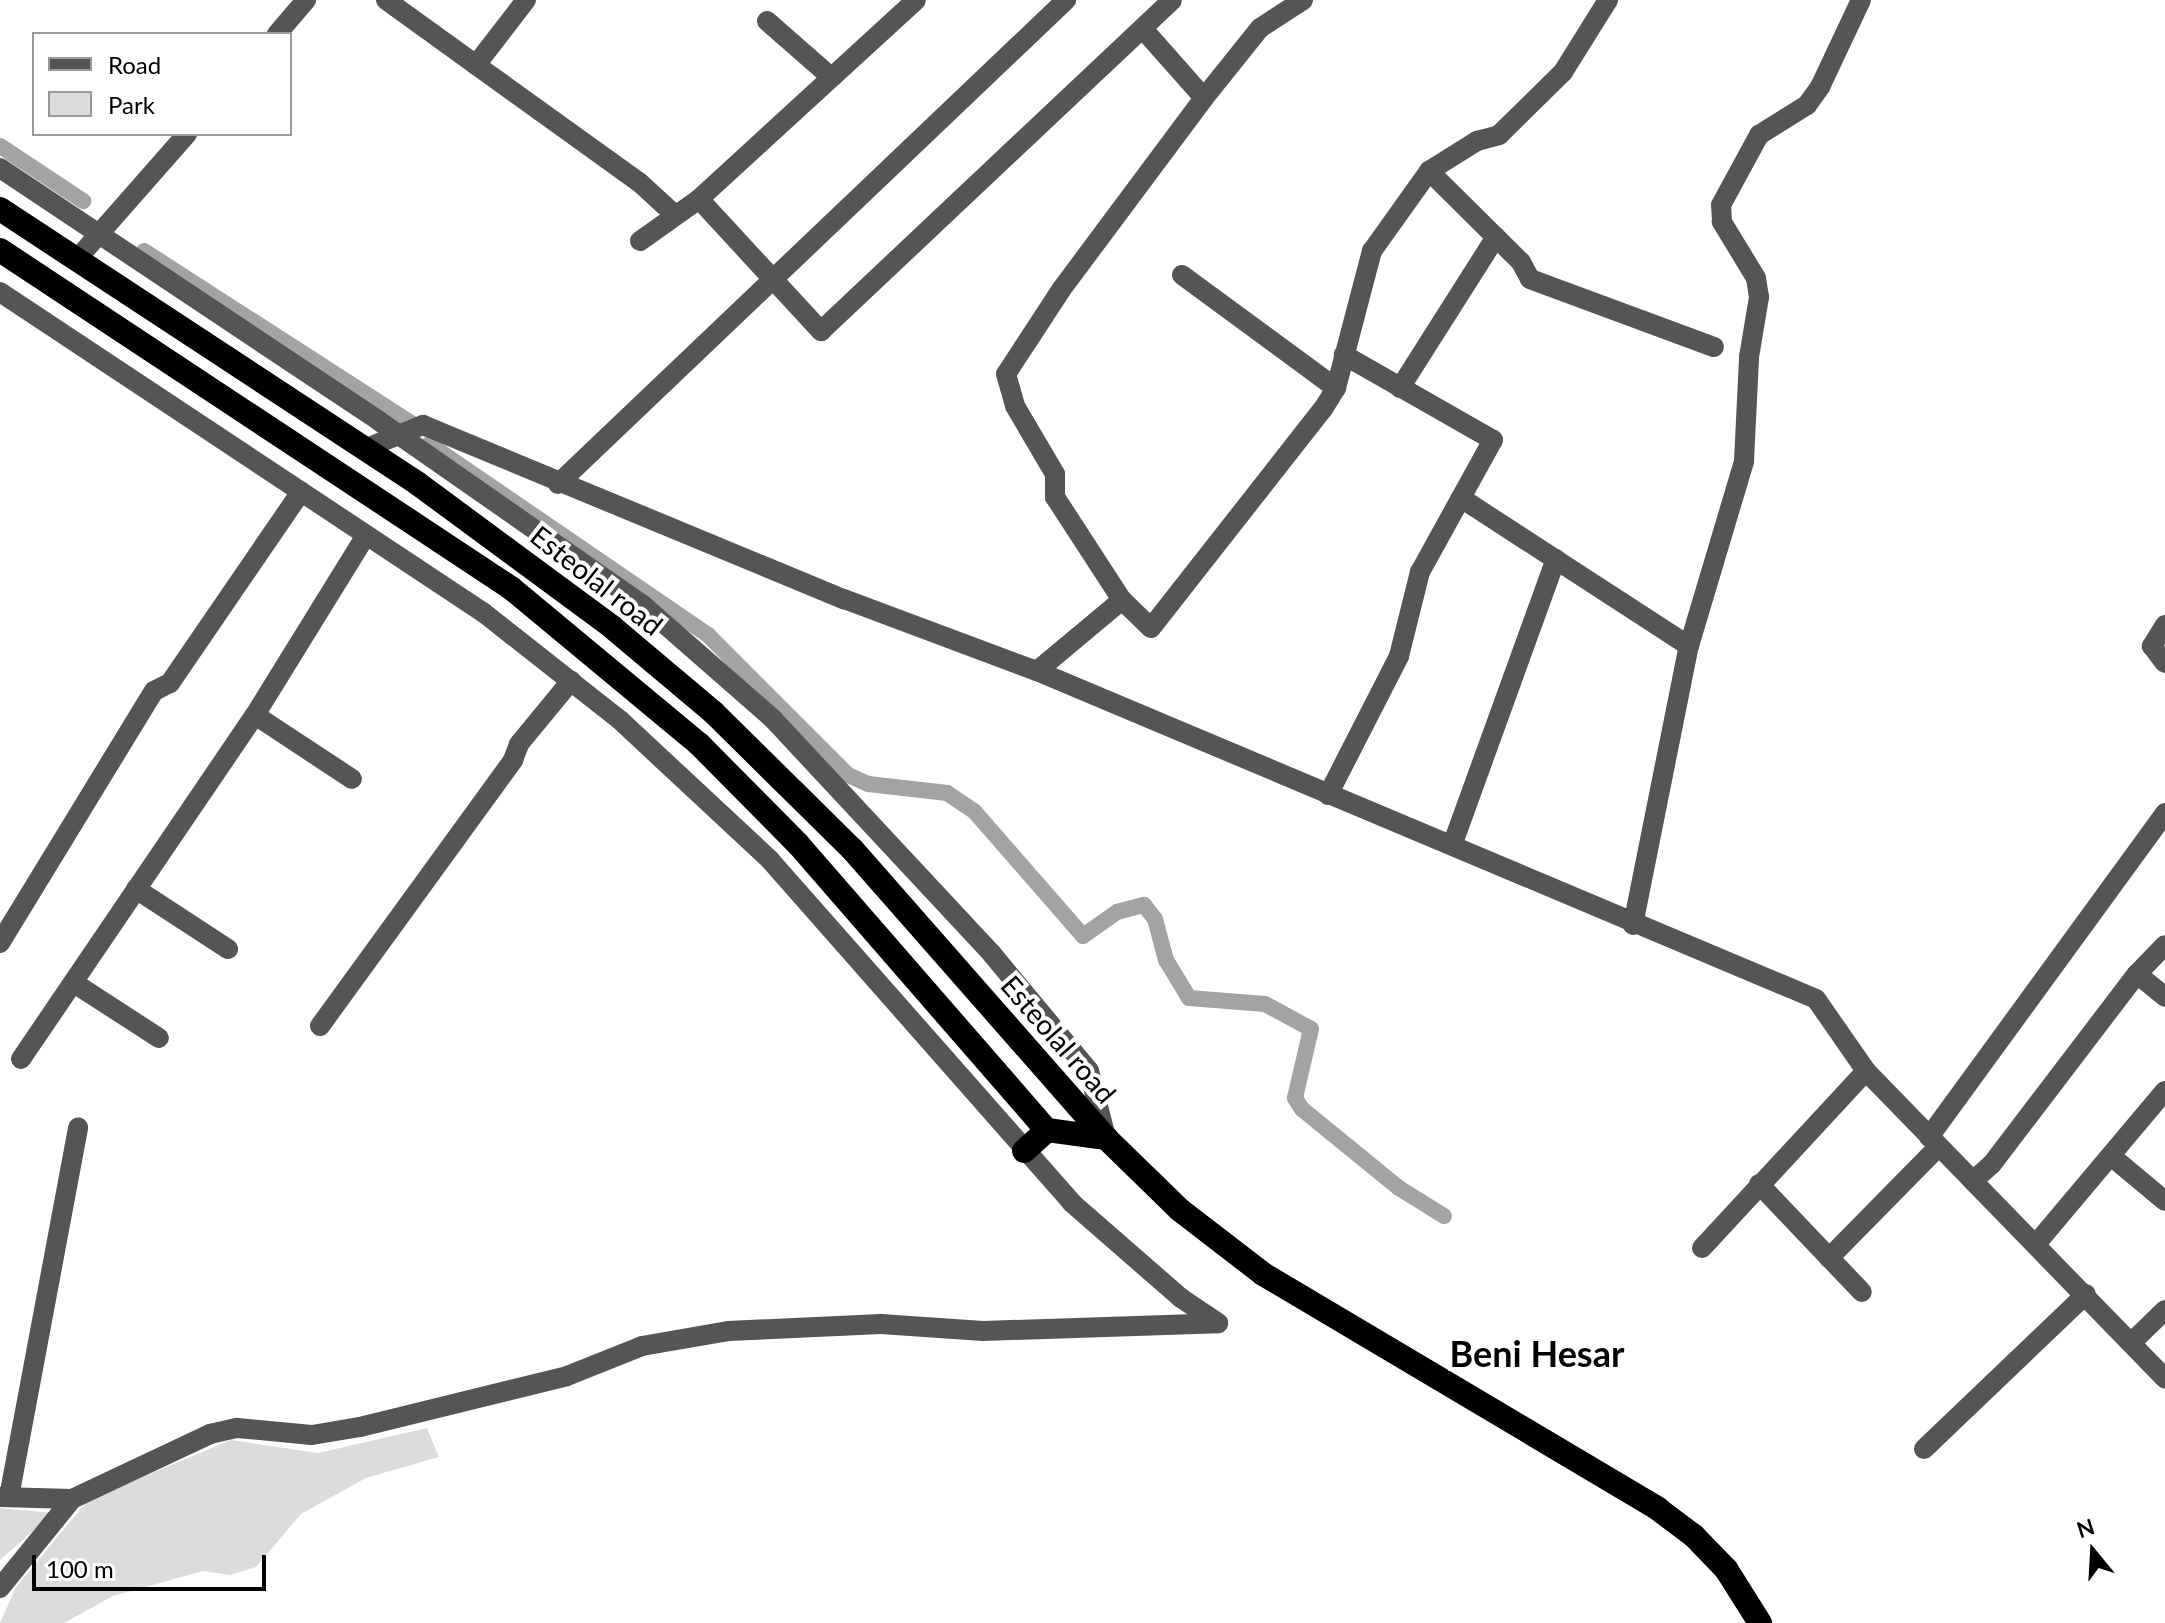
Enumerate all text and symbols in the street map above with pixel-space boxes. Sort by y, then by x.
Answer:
legend [32,32,292,136]
text: Road [108,50,161,79]
text: Park [108,90,155,119]
street label: Esteolal road [524,518,670,642]
street label: Esteolal road [994,968,1124,1110]
district label: Beni Hesar [1450,1332,1624,1376]
north arrow [2053,1511,2133,1591]
text: N [2073,1512,2098,1543]
scale bar [36,1539,270,1589]
text: 100 m [46,1554,114,1583]

